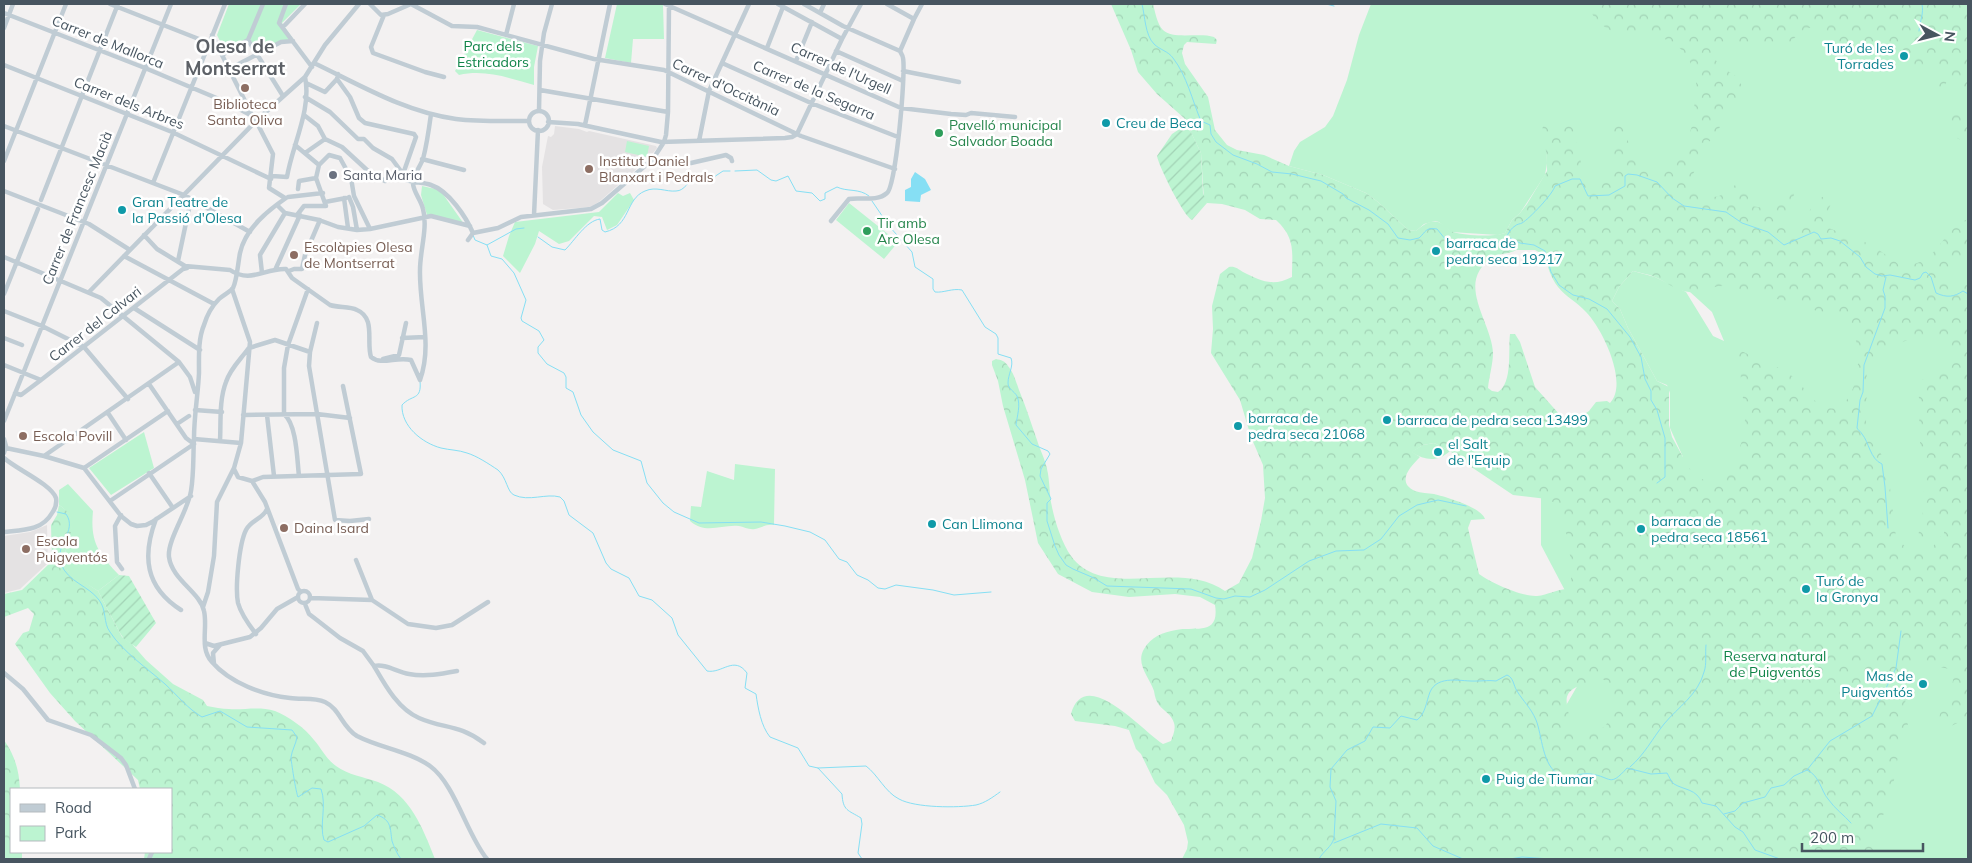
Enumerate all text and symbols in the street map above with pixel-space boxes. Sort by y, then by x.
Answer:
north arrow [1912,10,1962,60]
street label: Carrer de Mallorca [49,11,167,73]
text: N [1940,30,1959,43]
district label: Olesa de Montserrat [185,34,285,80]
park label: Parc dels Estricadors [457,37,529,71]
street label: Carrer de l'Urgell [788,38,894,98]
place label: Turó de les Torrades [1824,39,1894,73]
marker: Turó de les Torrades [1898,50,1910,62]
street label: Carrer d'Occitània [669,54,783,120]
street label: Carrer de la Segarra [750,56,878,124]
street label: Carrer dels Arbres [71,73,187,133]
marker: Biblioteca Santa Oliva [239,82,251,94]
place label: Biblioteca Santa Oliva [207,95,283,129]
place label: Creu de Beca [1116,114,1202,132]
place label: Pavelló municipal Salvador Boada [949,116,1062,150]
marker: Creu de Beca [1100,117,1112,129]
marker: Pavelló municipal Salvador Boada [933,127,945,139]
street label: Carrer de Francesc Macià [38,129,116,287]
place label: Institut Daniel Blanxart i Pedrals [599,152,714,186]
marker: Institut Daniel Blanxart i Pedrals [583,163,595,175]
place label: Santa Maria [343,166,423,184]
marker: Santa Maria [327,169,339,181]
place label: Gran Teatre de la Passió d'Olesa [132,193,242,227]
marker: Gran Teatre de la Passió d'Olesa [116,204,128,216]
place label: Tir amb Arc Olesa [877,214,940,248]
marker: Tir amb Arc Olesa [861,225,873,237]
place label: barraca de pedra seca 19217 [1446,234,1563,268]
place label: Escolàpies Olesa de Montserrat [304,238,413,272]
marker: barraca de pedra seca 19217 [1430,245,1442,257]
marker: Escolàpies Olesa de Montserrat [288,249,300,261]
street label: Carrer del Calvari [45,282,145,366]
place label: barraca de pedra seca 21068 [1248,409,1365,443]
place label: barraca de pedra seca 13499 [1397,411,1588,429]
marker: barraca de pedra seca 13499 [1381,414,1393,426]
marker: barraca de pedra seca 21068 [1232,420,1244,432]
place label: Escola Povill [33,427,112,445]
marker: Escola Povill [17,430,29,442]
place label: el Salt de l'Equip [1448,435,1510,469]
marker: el Salt de l'Equip [1432,446,1444,458]
place label: barraca de pedra seca 18561 [1651,512,1768,546]
place label: Can Llimona [942,515,1023,533]
marker: Can Llimona [926,518,938,530]
place label: Daina Isard [294,519,369,537]
marker: Daina Isard [278,522,290,534]
marker: barraca de pedra seca 18561 [1635,523,1647,535]
place label: Escola Puigventós [36,532,108,566]
marker: Escola Puigventós [20,543,32,555]
place label: Turó de la Gronya [1816,572,1878,606]
marker: Turó de la Gronya [1800,583,1812,595]
park label: Reserva natural de Puigventós [1724,647,1826,681]
place label: Mas de Puigventós [1841,667,1913,701]
marker: Mas de Puigventós [1917,678,1929,690]
place label: Puig de Tiumar [1496,770,1595,788]
marker: Puig de Tiumar [1480,773,1492,785]
legend [10,788,172,853]
text: Road [55,798,92,817]
scale bar [1802,820,1923,852]
text: Park [55,823,87,842]
text: 200 m [1810,828,1854,847]

